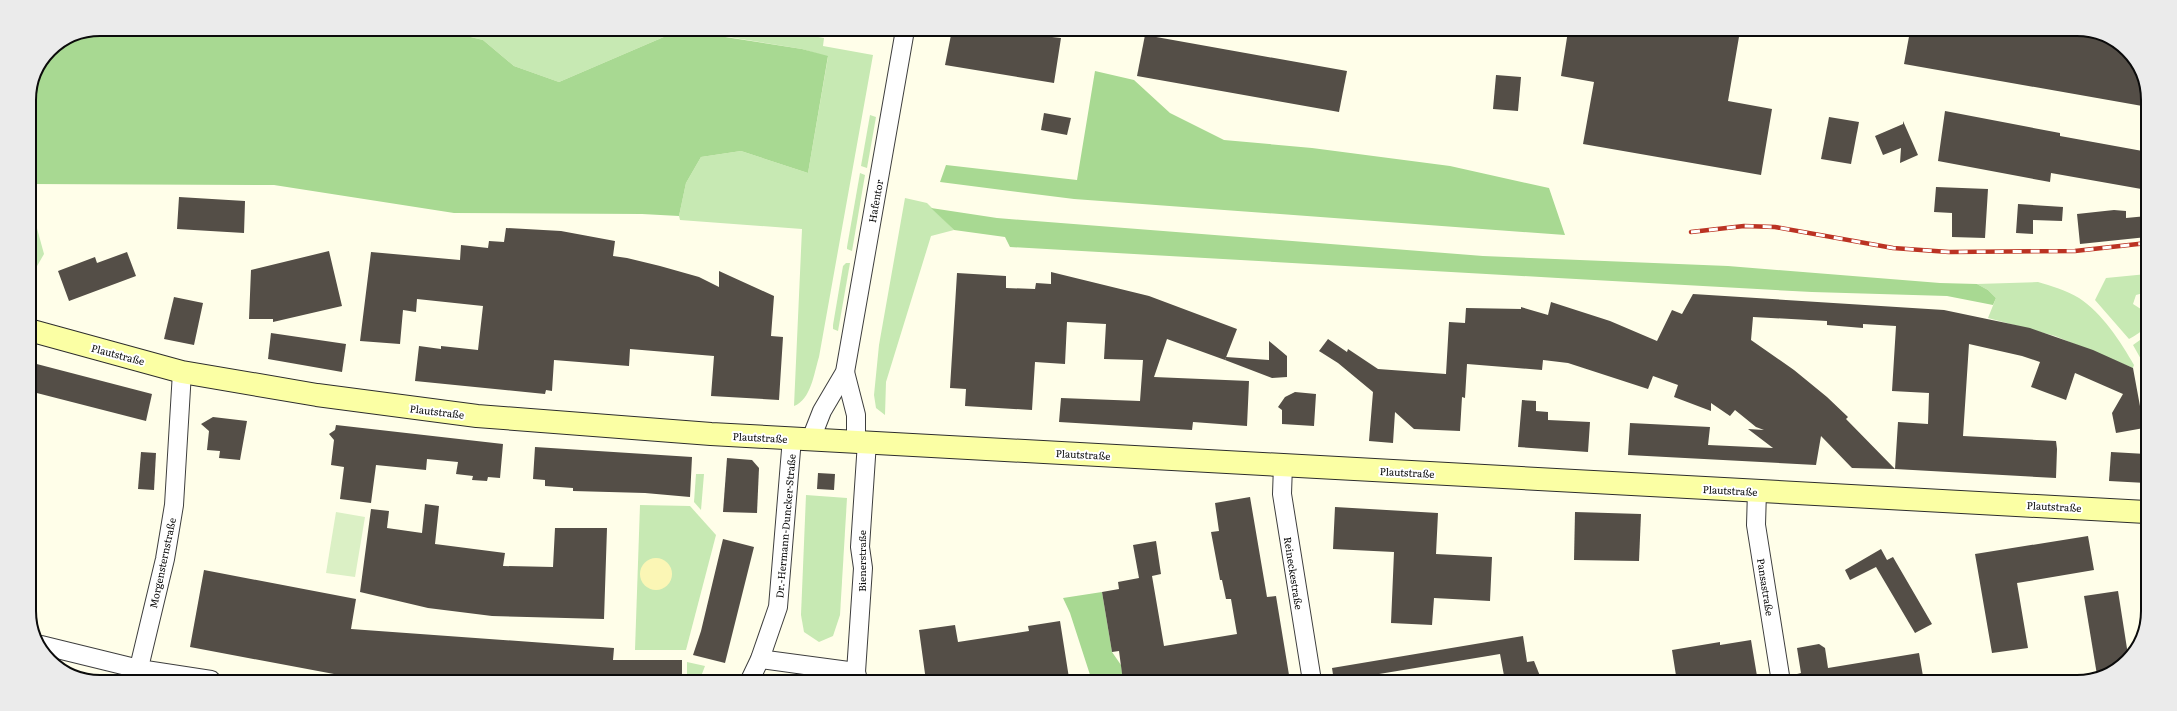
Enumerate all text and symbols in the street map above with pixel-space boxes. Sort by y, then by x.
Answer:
street label: Hafentor [864,178,886,224]
street label: Plautstraße [90,340,146,368]
street label: Plautstraße [409,400,465,422]
street label: Plautstraße [732,428,788,446]
street label: Plautstraße [1055,445,1111,463]
street label: Dr.-Hermann-Duncker-Straße [771,453,799,599]
street label: Plautstraße [1379,463,1435,481]
street label: Plautstraße [1702,481,1758,499]
street label: Plautstraße [2026,497,2082,515]
street label: Morgensternstraße [145,516,179,610]
street label: Bienerstraße [854,530,869,592]
street label: Reineckestraße [1281,536,1307,610]
street label: Pansastraße [1754,557,1778,617]

